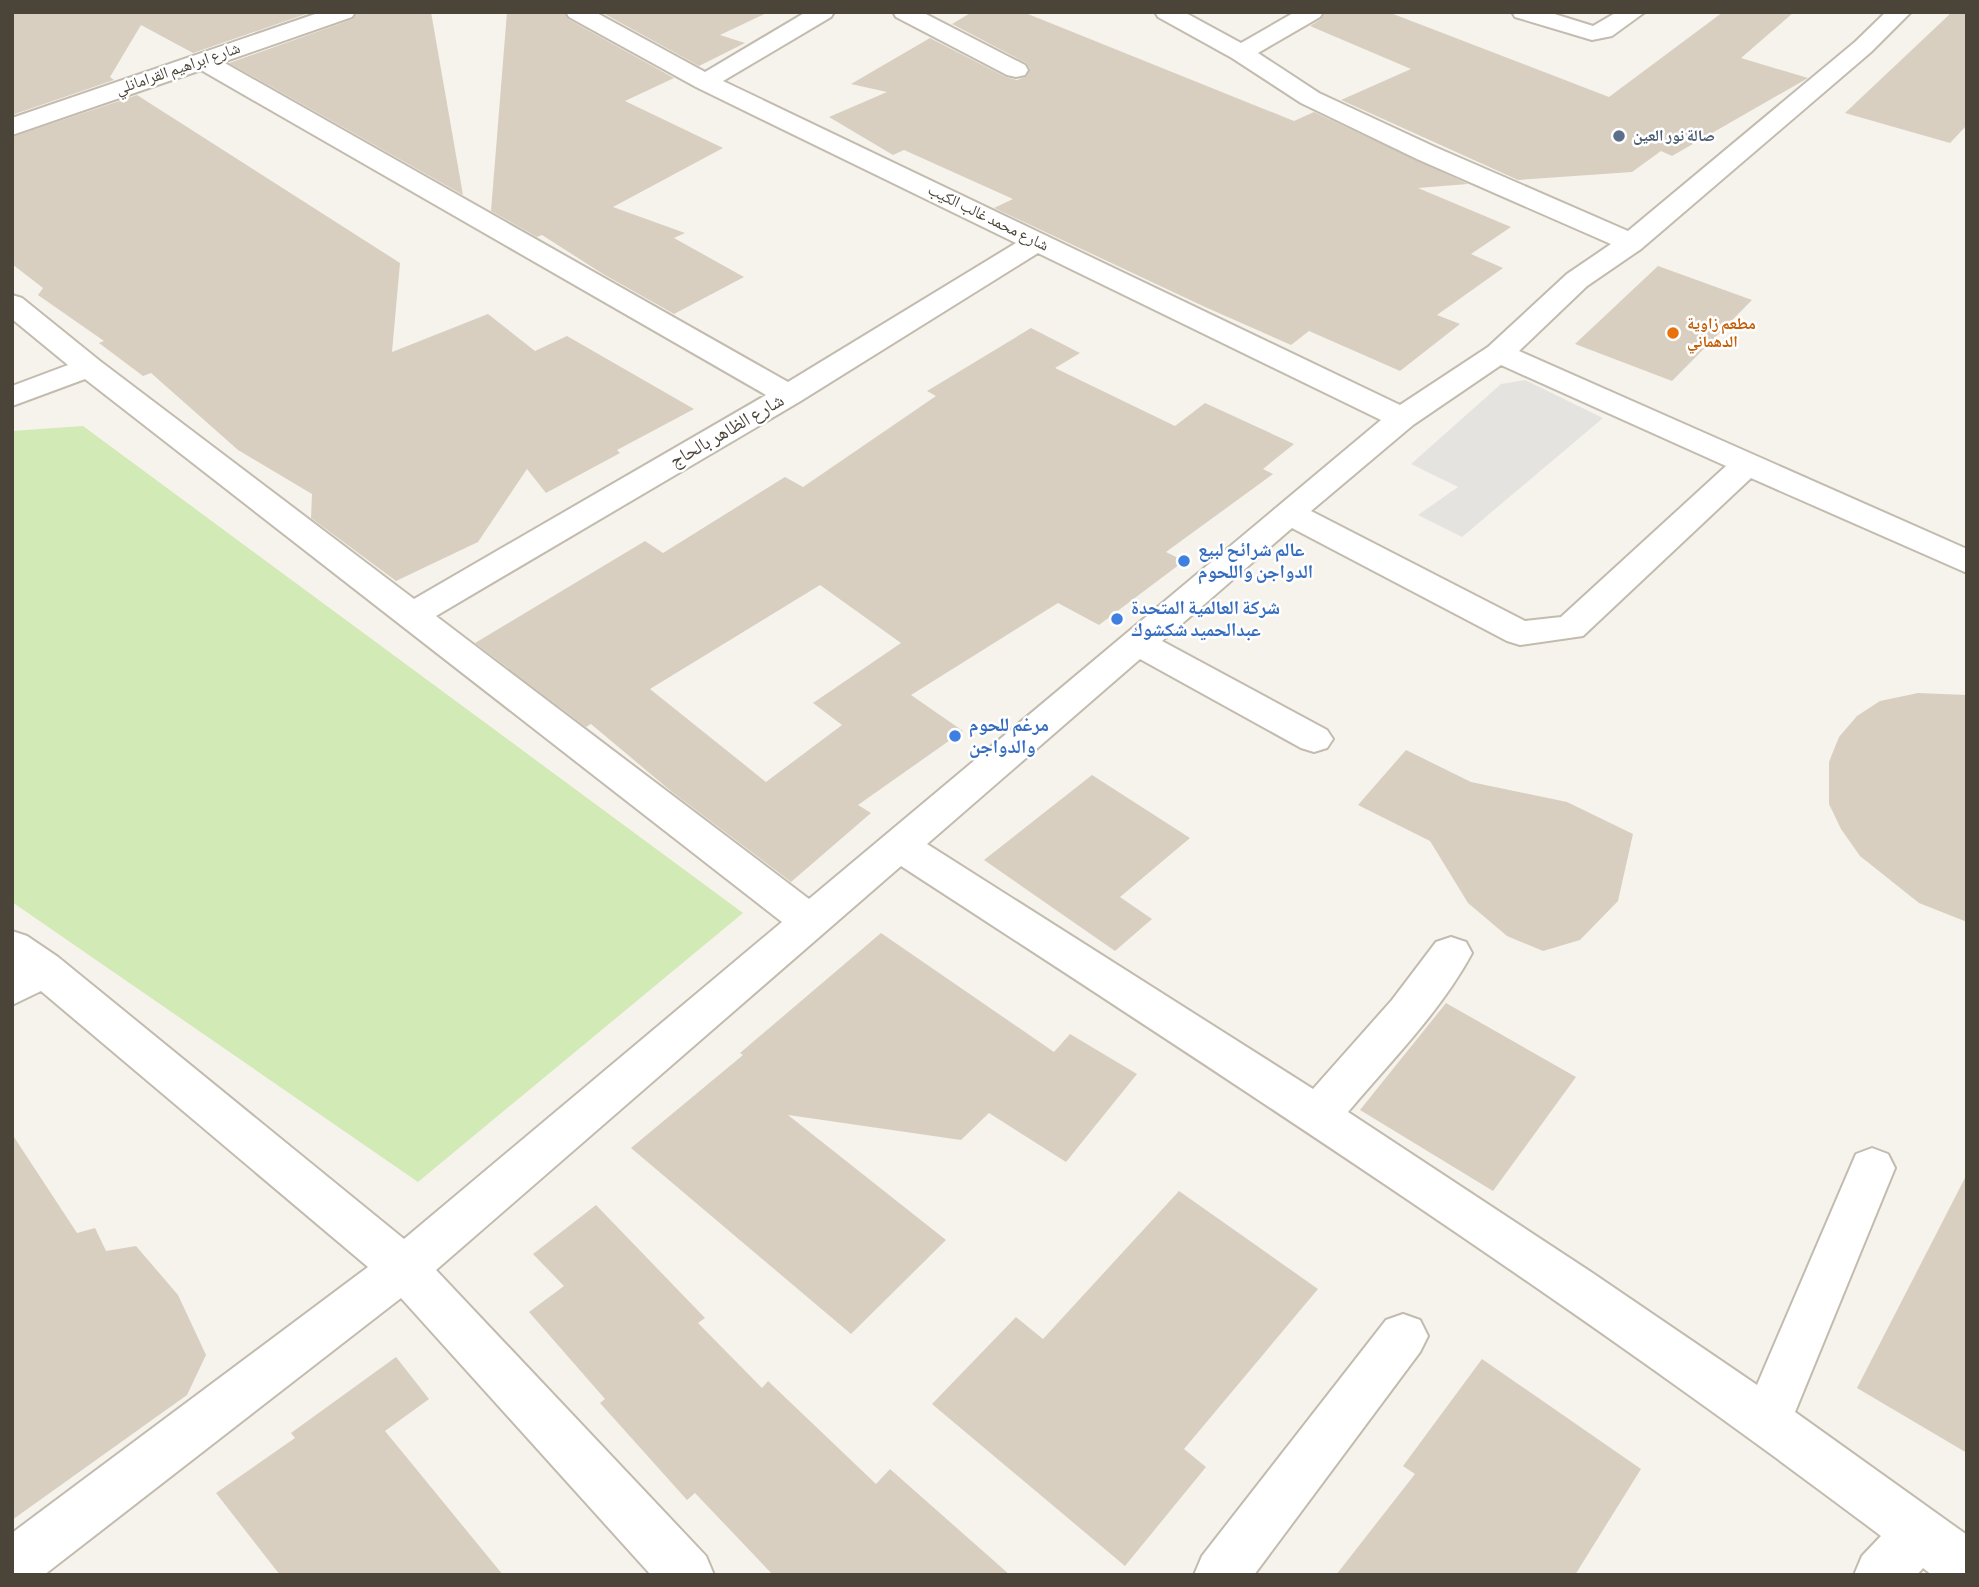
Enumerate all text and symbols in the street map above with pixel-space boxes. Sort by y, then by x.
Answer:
street label: شارع ابراهيم القرامانلي [113,39,244,101]
place label: صالة نور العين [1633,127,1715,146]
marker: صالة نور العين [1611,128,1627,144]
street label: شارع محمد غالب الكيب [924,180,1052,256]
place label: مطعم زاوية الدهماني [1687,315,1756,353]
marker: مطعم زاوية الدهماني [1665,325,1681,341]
street label: شارع الظاهر بالحاج [666,389,788,473]
place label: عالم شرائح لبيع الدواجن واللحوم [1198,539,1313,585]
marker: عالم شرائح لبيع الدواجن واللحوم [1176,553,1192,569]
place label: شركة العالمية المتحدة عبدالحميد شكشوك [1131,597,1280,642]
marker: شركة العالمية المتحدة عبدالحميد شكشوك [1109,611,1125,627]
place label: مرغم للحوم والدواجن [969,714,1049,759]
marker: مرغم للحوم والدواجن [947,728,963,744]

